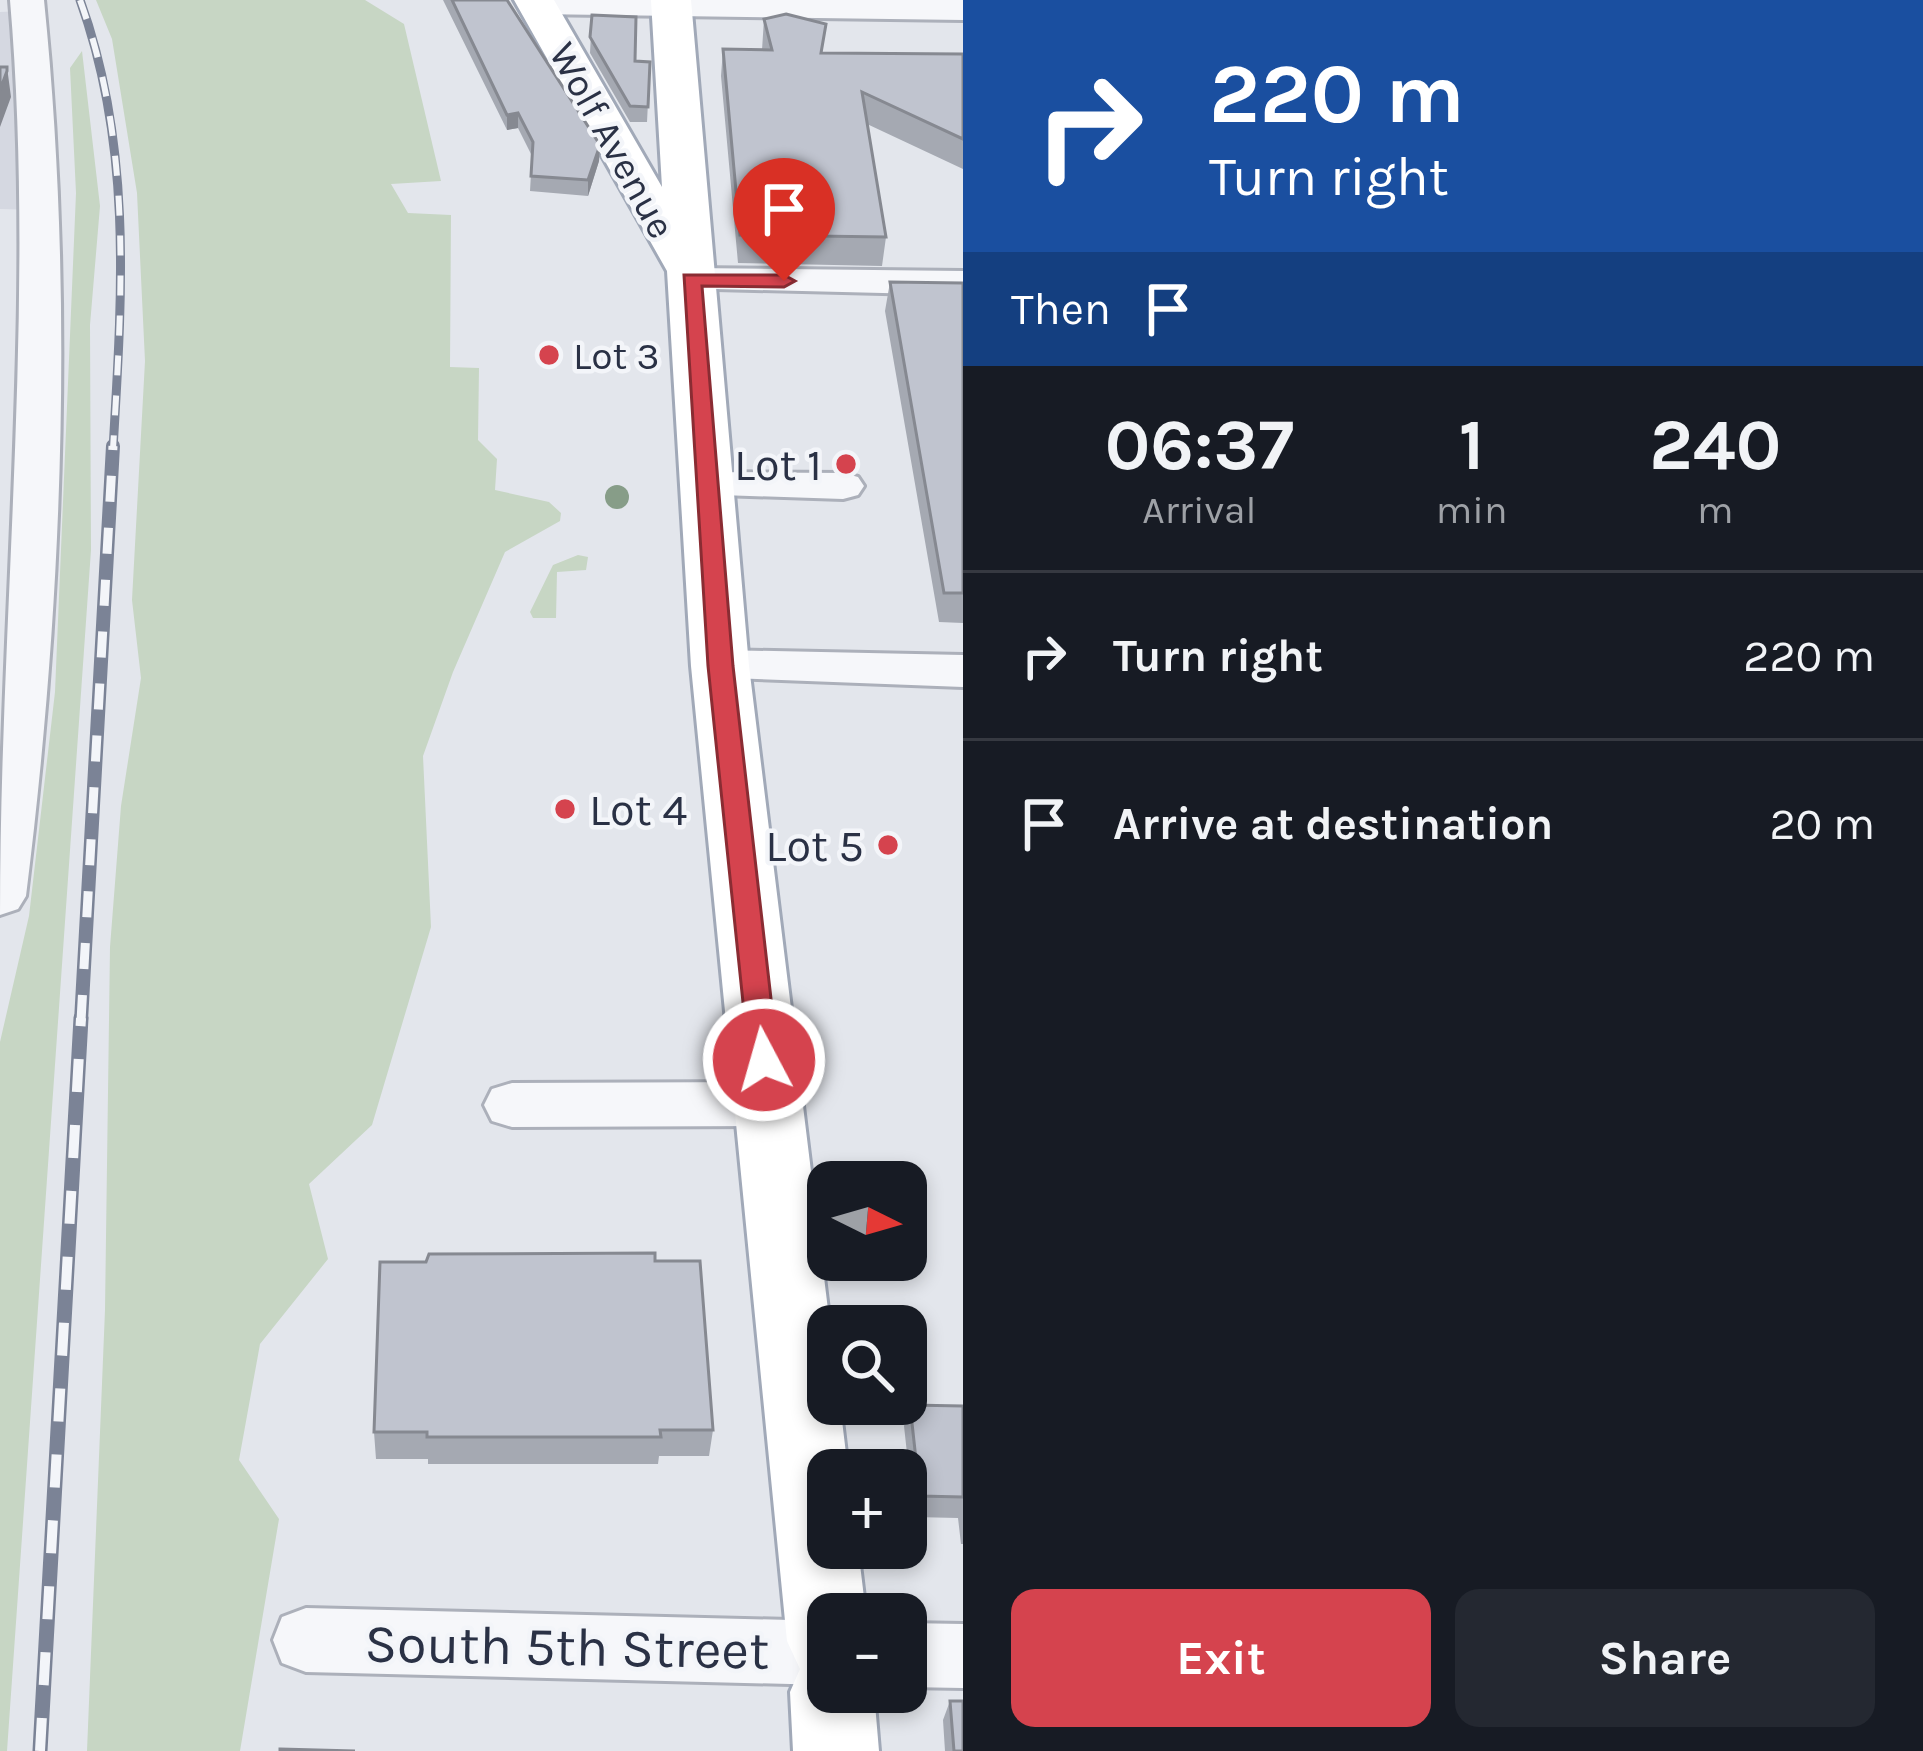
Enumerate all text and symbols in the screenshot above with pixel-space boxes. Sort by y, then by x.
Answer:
street label: Wolf Avenue [539,35,685,246]
text: 220 m [1209,45,1465,143]
icon: right [1011,48,1167,204]
text: Turn right [1209,145,1449,209]
pin [733,158,835,281]
icon: arrive [751,176,817,242]
icon: arrive [1135,276,1201,342]
text: Then [1011,283,1111,335]
place label: Lot 3 [573,333,660,379]
marker: Lot 3 [536,342,562,368]
text: 06:37 [1105,403,1294,487]
text: 1 [1459,403,1484,487]
text: 240 [1649,403,1781,487]
place label: Lot 1 [734,439,822,491]
marker: Lot 1 [833,451,859,477]
text: Arrival [1142,487,1257,533]
text: min [1436,487,1507,533]
text: m [1697,487,1733,533]
icon: right [1011,623,1077,689]
text: Turn right [1113,630,1323,682]
text: 220 m [1743,630,1875,682]
place label: Lot 4 [589,784,687,836]
icon: arrive [1011,791,1077,857]
marker: Lot 4 [552,796,578,822]
text: Arrive at destination [1113,798,1553,850]
text: 20 m [1769,798,1875,850]
place label: Lot 5 [765,820,864,872]
marker: Lot 5 [875,832,901,858]
position arrow [701,997,827,1123]
north arrow [807,1161,927,1281]
map controls [807,1161,927,1713]
button: search [807,1305,927,1425]
button: + [807,1449,927,1569]
button: Exit [1011,1589,1431,1727]
button: Share [1455,1589,1875,1727]
button: − [807,1593,927,1713]
street label: South 5th Street [364,1611,770,1683]

